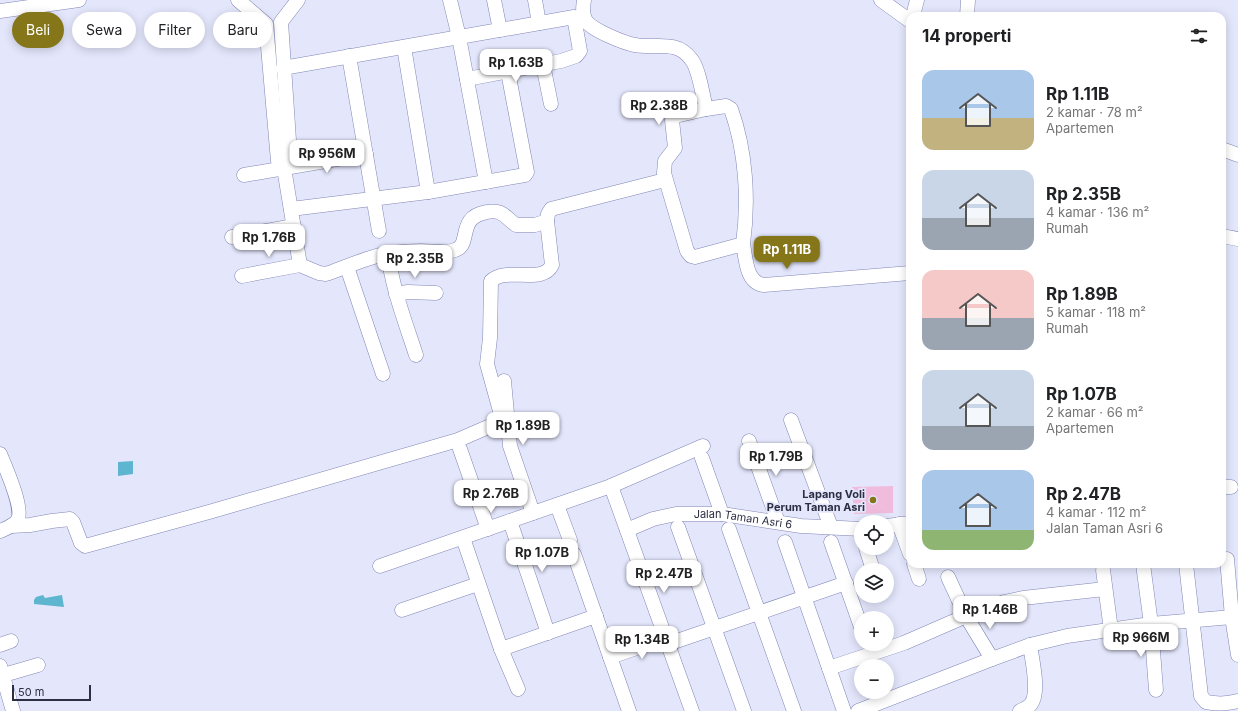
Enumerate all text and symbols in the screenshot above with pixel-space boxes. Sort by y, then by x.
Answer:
chip: Beli [12,12,64,48]
chip: Sewa [72,12,136,48]
chip: Filter [144,12,205,48]
chip: Baru [213,12,272,48]
icon: filters [1188,25,1210,47]
text: 14 properti [922,26,1011,46]
pin: Rp 1.63B [475,49,557,83]
text: Rp 1.63B [489,54,543,70]
text: Rp 1.11B [1046,84,1109,104]
icon: home [954,86,1002,134]
pin: Rp 2.38B [618,92,700,126]
text: Rp 2.38B [630,97,688,113]
text: 2 kamar · 78 m² [1046,104,1143,120]
text: Apartemen [1046,120,1114,136]
pin: Rp 956M [290,140,364,174]
text: Rp 956M [298,145,356,161]
text: Rp 2.35B [1046,184,1121,204]
icon: home [954,186,1002,234]
text: 4 kamar · 136 m² [1046,204,1149,220]
text: Rumah [1046,220,1088,236]
pin: Rp 1.76B [228,224,310,258]
text: Rp 1.76B [242,229,296,245]
pin: Rp 1.11B [746,236,828,270]
text: Rp 1.11B [763,241,811,257]
pin: Rp 2.35B [374,245,456,279]
text: Rp 2.35B [386,250,444,266]
text: Rp 1.89B [1046,284,1118,304]
icon: home [954,286,1002,334]
text: 5 kamar · 118 m² [1046,304,1146,320]
text: Rumah [1046,320,1088,336]
text: Rp 1.07B [1046,384,1117,404]
icon: home [954,386,1002,434]
text: 2 kamar · 66 m² [1046,404,1144,420]
pin: Rp 1.89B [482,412,564,446]
text: Rp 1.89B [496,417,550,433]
text: Apartemen [1046,420,1114,436]
pin: Rp 1.79B [735,443,817,477]
text: Rp 1.79B [749,448,803,464]
pin: Rp 2.76B [450,480,532,514]
text: Rp 2.47B [1046,484,1121,504]
text: Rp 2.76B [463,485,519,501]
icon: home [954,486,1002,534]
place label: Lapang Voli Perum Taman Asri [767,487,865,514]
marker: Lapang Voli Perum Taman Asri [868,495,878,505]
text: 4 kamar · 112 m² [1046,504,1146,520]
street label: Jalan Taman Asri 6 [694,507,793,532]
map controls [854,515,894,699]
button: locate [854,515,894,555]
text: Jalan Taman Asri 6 [1046,520,1163,536]
pin: Rp 1.07B [501,539,583,573]
text: Rp 1.07B [515,544,569,560]
pin: Rp 2.47B [623,560,705,594]
button: layers [854,563,894,603]
text: Rp 2.47B [635,565,693,581]
pin: Rp 1.46B [949,596,1031,630]
text: Rp 1.46B [962,601,1018,617]
button: + [854,611,894,651]
pin: Rp 966M [1104,624,1178,658]
pin: Rp 1.34B [601,626,683,660]
text: Rp 966M [1112,629,1170,645]
text: Rp 1.34B [614,631,670,647]
button: − [854,659,894,699]
scale bar [12,683,91,702]
text: 50 m [18,685,44,699]

